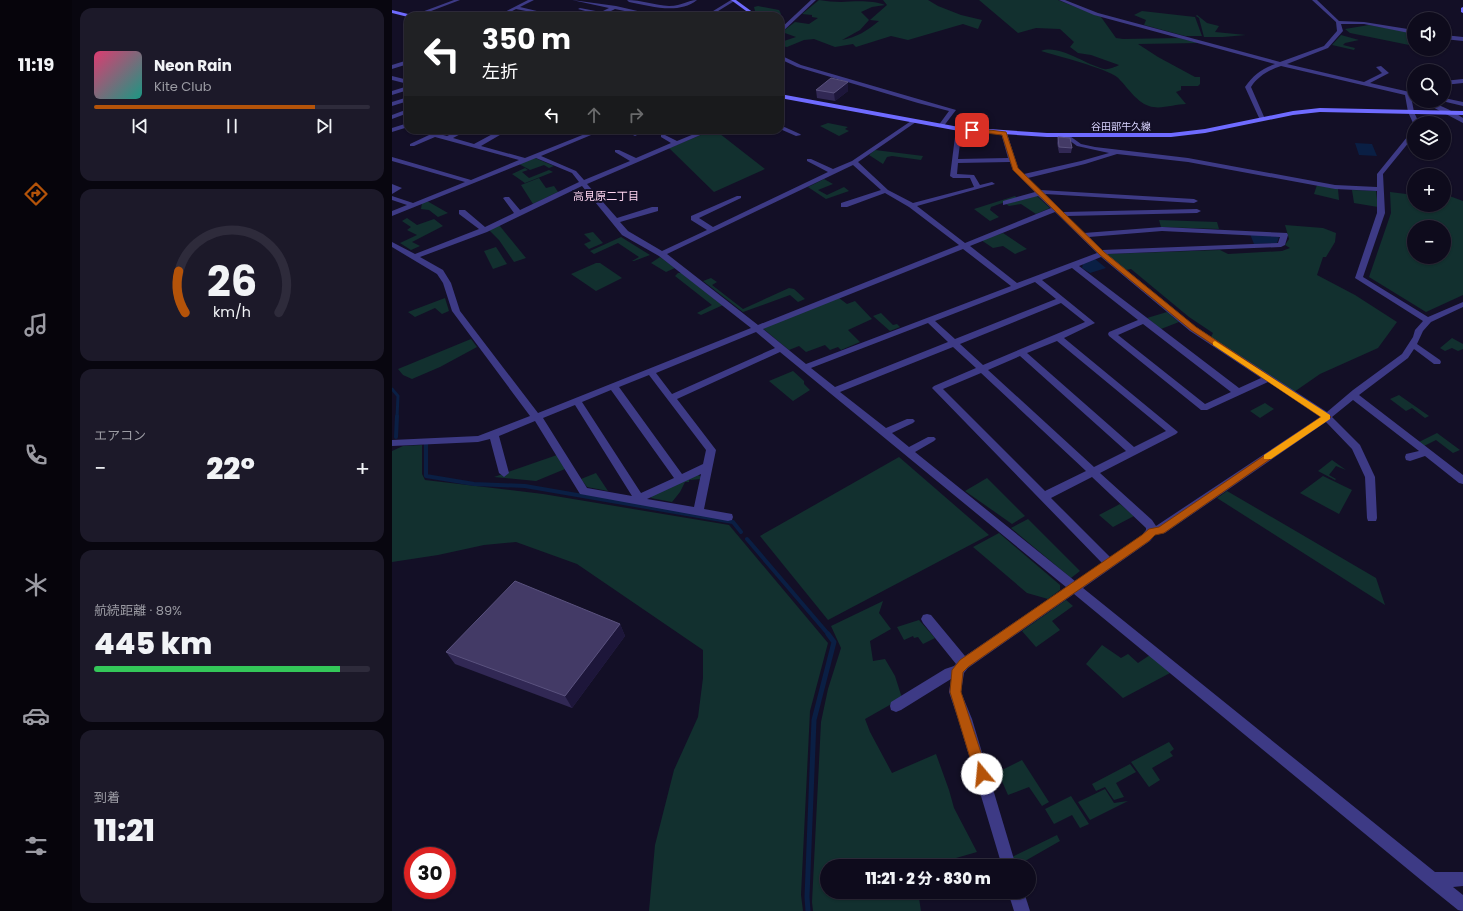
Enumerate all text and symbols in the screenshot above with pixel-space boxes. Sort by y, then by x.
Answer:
map controls [1407,12,1451,264]
button: sound [1407,12,1451,56]
text: 350 m [482,20,571,59]
icon: left [416,28,468,80]
text: 11:19 [18,52,54,77]
text: Neon Rain [154,55,232,76]
text: 左折 [482,59,518,84]
button: search [1407,64,1451,108]
text: Kite Club [154,77,212,96]
icon: left [541,104,563,126]
icon: ahead [583,104,605,126]
icon: right [625,104,647,126]
pin [955,113,989,147]
icon: previous [129,115,151,137]
icon: pause [221,115,243,137]
icon: next [313,115,335,137]
button: layers [1407,116,1451,160]
icon: arrive [961,119,983,141]
street label: 谷田部牛久線 [1091,119,1151,134]
button: + [1407,168,1451,212]
icon: directions [22,180,50,208]
district label: 高見原二丁目 [573,188,639,204]
button: − [1407,220,1451,264]
text: 26 [207,252,257,311]
text: km/h [213,301,251,321]
icon: music [22,311,50,339]
text: エアコン [94,426,146,445]
icon: phone [22,441,50,469]
text: 22° [206,447,255,490]
text: − [94,453,106,484]
text: + [355,453,370,484]
icon: climate [22,571,50,599]
text: 航続距離 · 89% [94,601,182,620]
text: 445 km [94,622,212,665]
icon: car [22,702,50,730]
position arrow [961,753,1003,795]
text: 到着 [94,788,120,807]
text: 11:21 [94,809,155,852]
icon: filters [22,832,50,860]
speed limit sign: 30 [404,847,456,899]
text: 11:21 · 2 分 · 830 m [865,868,991,889]

